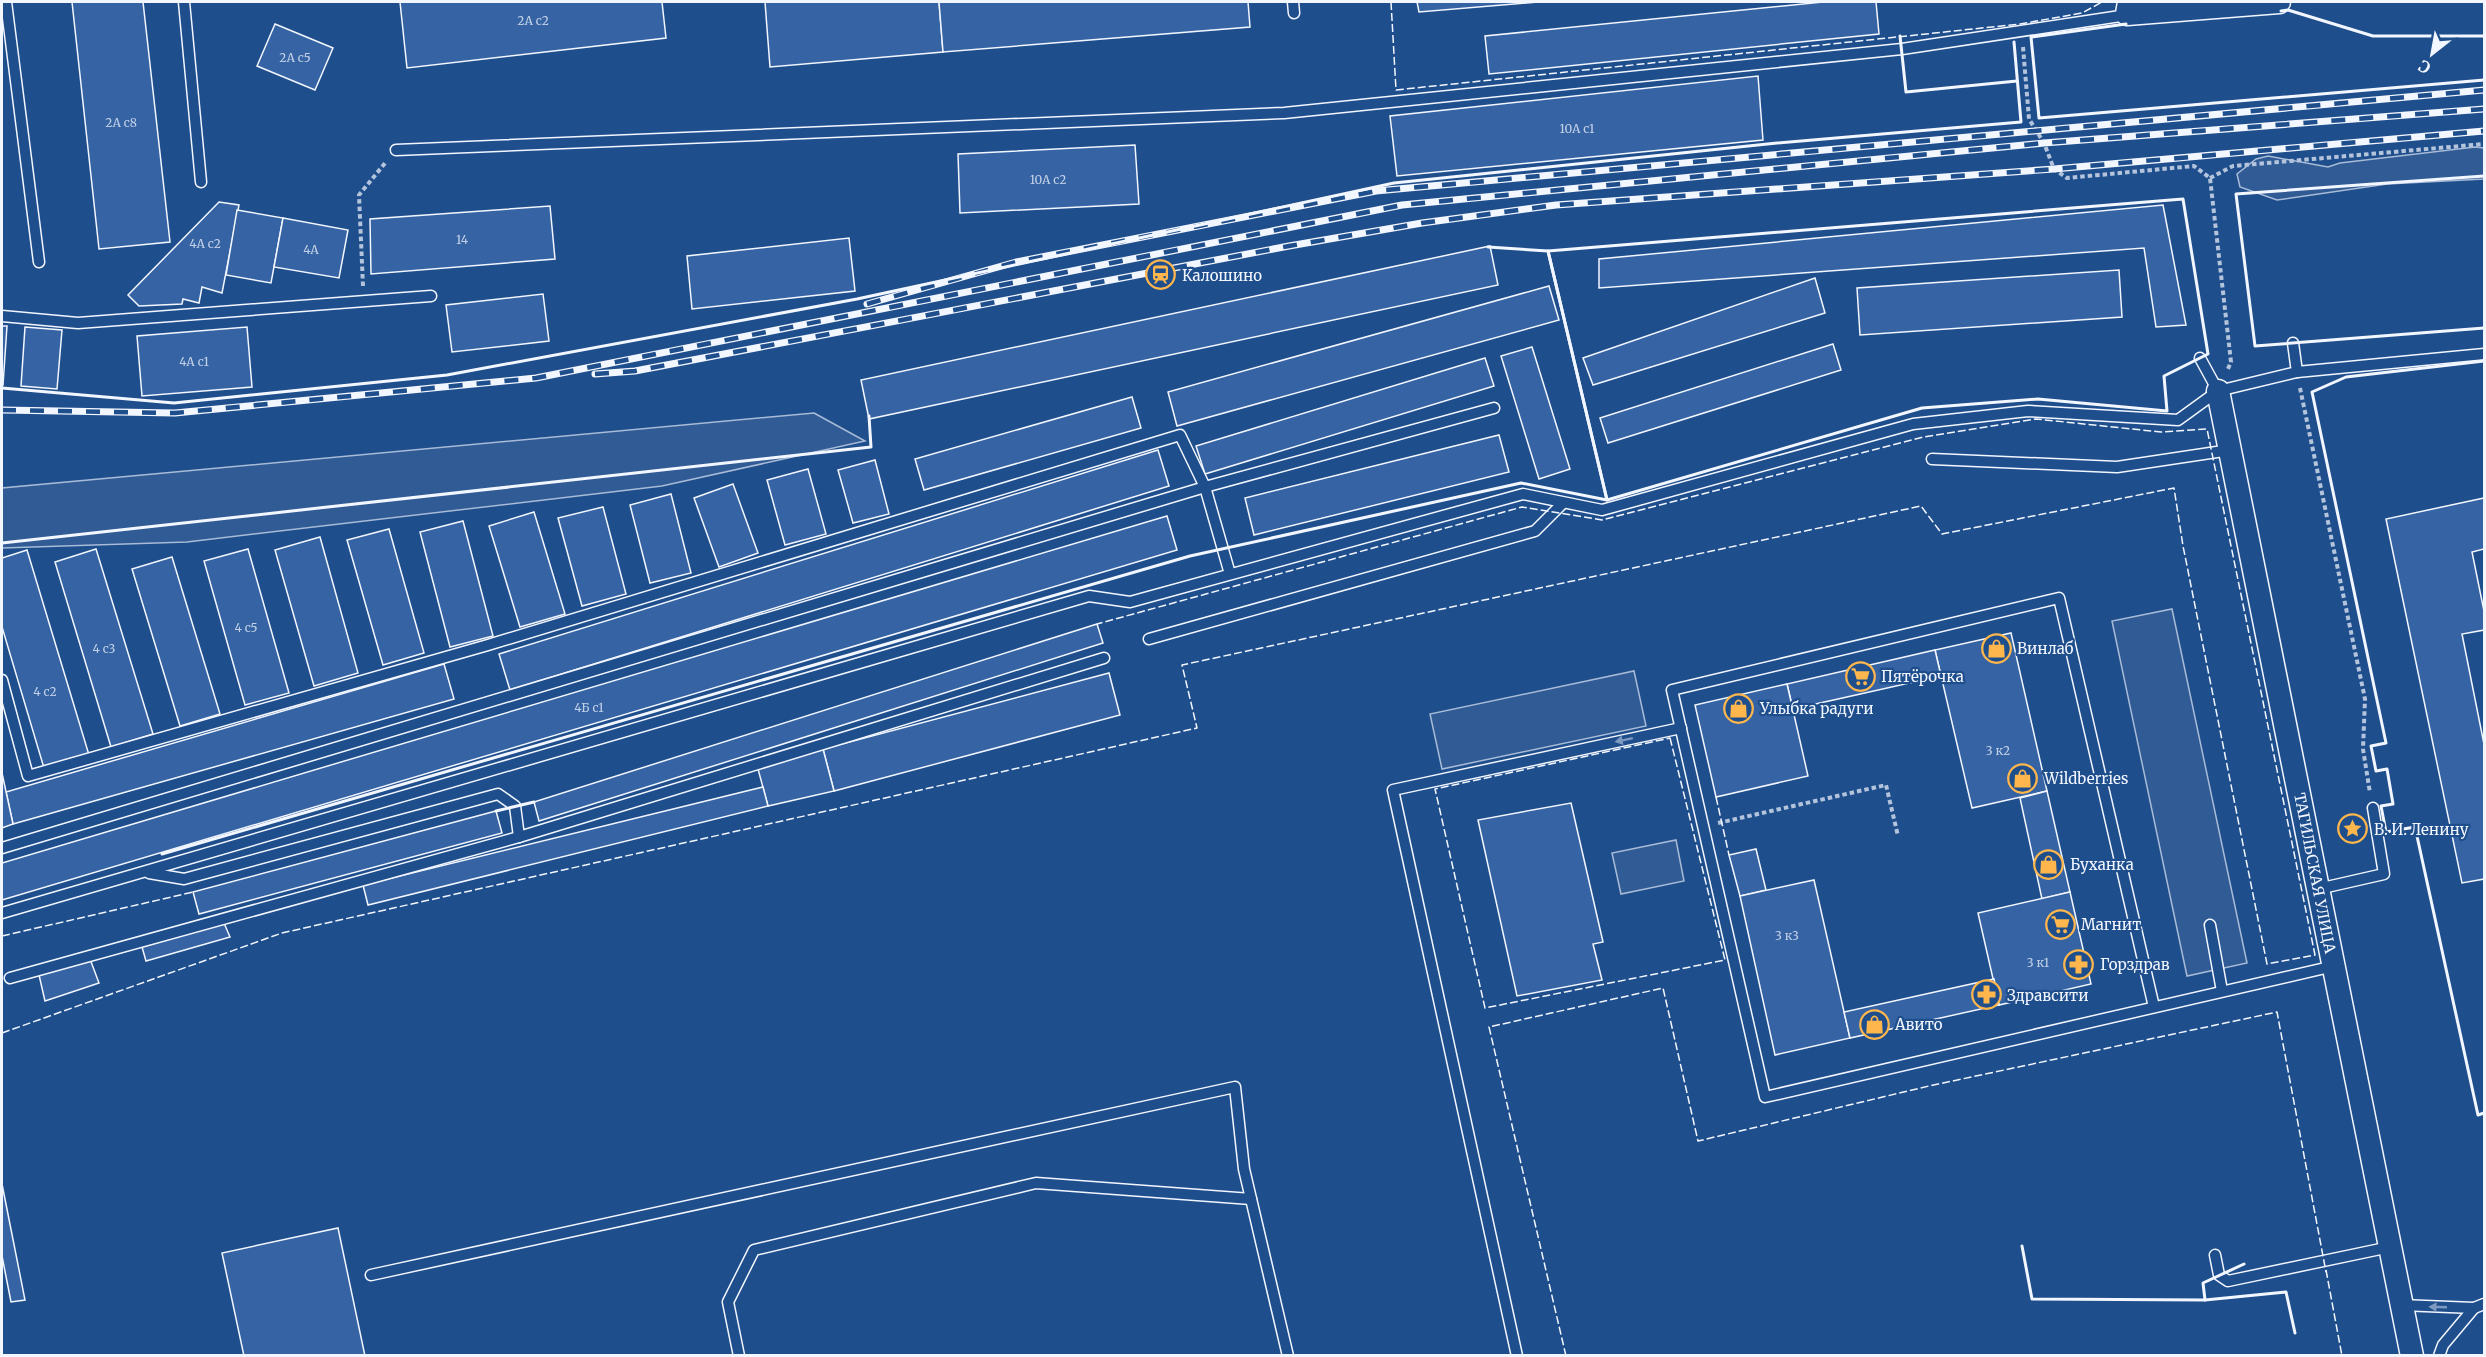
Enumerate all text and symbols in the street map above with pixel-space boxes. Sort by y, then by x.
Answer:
house number: 2А с2 [517,13,549,28]
north arrow [2402,24,2462,84]
house number: 2А с5 [279,50,311,65]
text: С [2415,56,2434,78]
house number: 2А с8 [105,115,137,130]
house number: 10А с1 [1560,121,1595,136]
house number: 10А с2 [1030,172,1066,187]
house number: 14 [456,232,469,247]
house number: 4А с2 [189,236,221,251]
house number: 4А [303,242,319,257]
station icon: Калошино [1145,259,1177,291]
place label: Калошино [1182,266,1262,285]
house number: 4А с1 [179,354,209,369]
house number: 4 с5 [234,620,258,635]
shop icon: Винлаб [1980,632,2012,664]
place label: Винлаб [2017,639,2074,658]
house number: 4 с3 [93,641,116,656]
supermarket icon: Пятёрочка [1844,660,1876,692]
place label: Пятёрочка [1881,667,1964,686]
house number: 4 с2 [33,684,57,699]
shop icon: Улыбка радуги [1723,692,1755,724]
place label: Улыбка радуги [1759,699,1874,718]
house number: 4Б с1 [574,700,604,715]
one-way arrow [1614,736,1633,745]
house number: 3 к2 [1986,743,2010,758]
shop icon: Wildberries [2007,762,2039,794]
place label: Wildberries [2043,769,2128,788]
street label: ТАГИЛЬСКАЯ УЛИЦА [2290,791,2340,955]
place icon: В. И. Ленину [2337,813,2369,845]
place label: В. И. Ленину [2374,820,2469,839]
shop icon: Буханка [2033,848,2065,880]
place label: Буханка [2070,855,2134,874]
supermarket icon: Магнит [2044,908,2076,940]
place label: Магнит [2081,915,2141,934]
house number: 3 к3 [1775,928,1799,943]
pharmacy icon: Горздрав [2063,948,2095,980]
house number: 3 к1 [2027,955,2050,970]
place label: Горздрав [2100,955,2170,974]
pharmacy icon: Здравсити [1970,979,2002,1011]
place label: Здравсити [2007,986,2089,1005]
shop icon: Авито [1858,1008,1890,1040]
place label: Авито [1894,1015,1943,1034]
one-way arrow [2428,1302,2447,1311]

